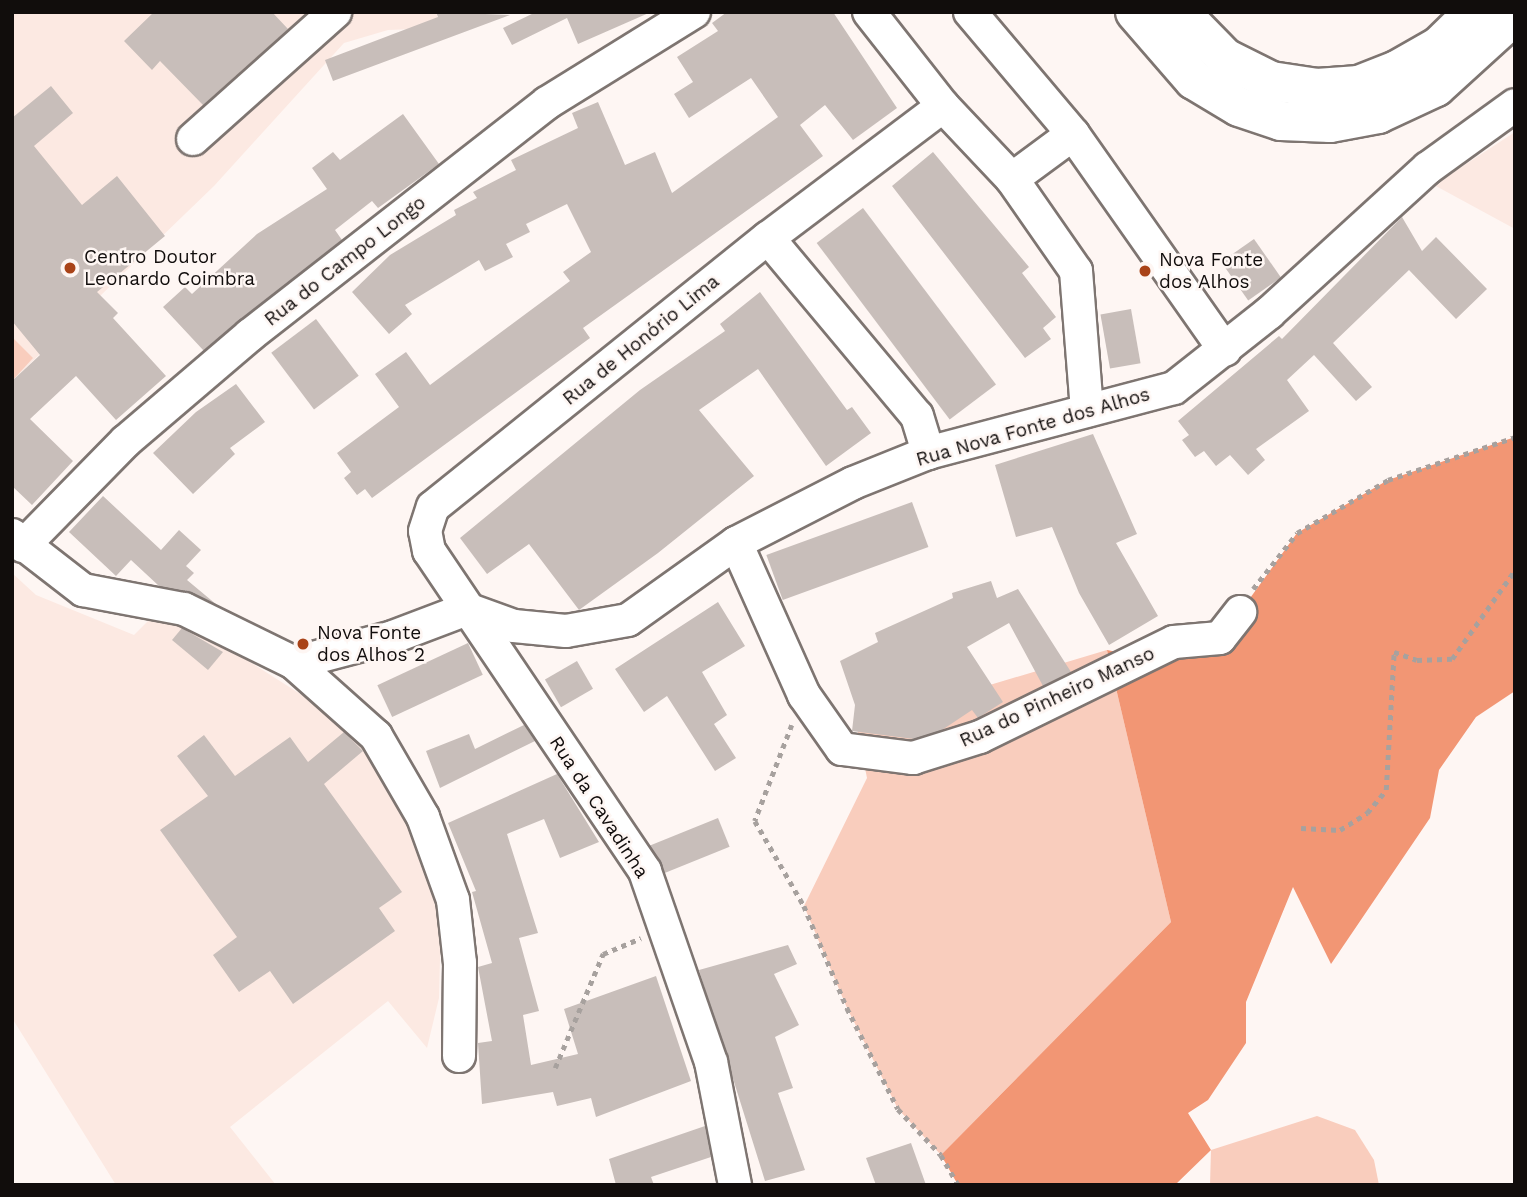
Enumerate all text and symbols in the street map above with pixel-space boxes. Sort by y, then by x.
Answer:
street label: Rua do Campo Longo [260,191,430,331]
place label: Centro Doutor Leonardo Coimbra [84,246,255,290]
place label: Nova Fonte dos Alhos [1159,249,1264,293]
marker: Centro Doutor Leonardo Coimbra [62,260,78,276]
marker: Nova Fonte dos Alhos [1137,263,1153,279]
street label: Rua de Honório Lima [558,270,724,410]
street label: Rua Nova Fonte dos Alhos [913,382,1153,472]
place label: Nova Fonte dos Alhos 2 [317,622,426,666]
marker: Nova Fonte dos Alhos 2 [295,636,311,652]
street label: Rua do Pinheiro Manso [956,642,1158,752]
street label: Rua da Cavadinha [544,731,654,883]

